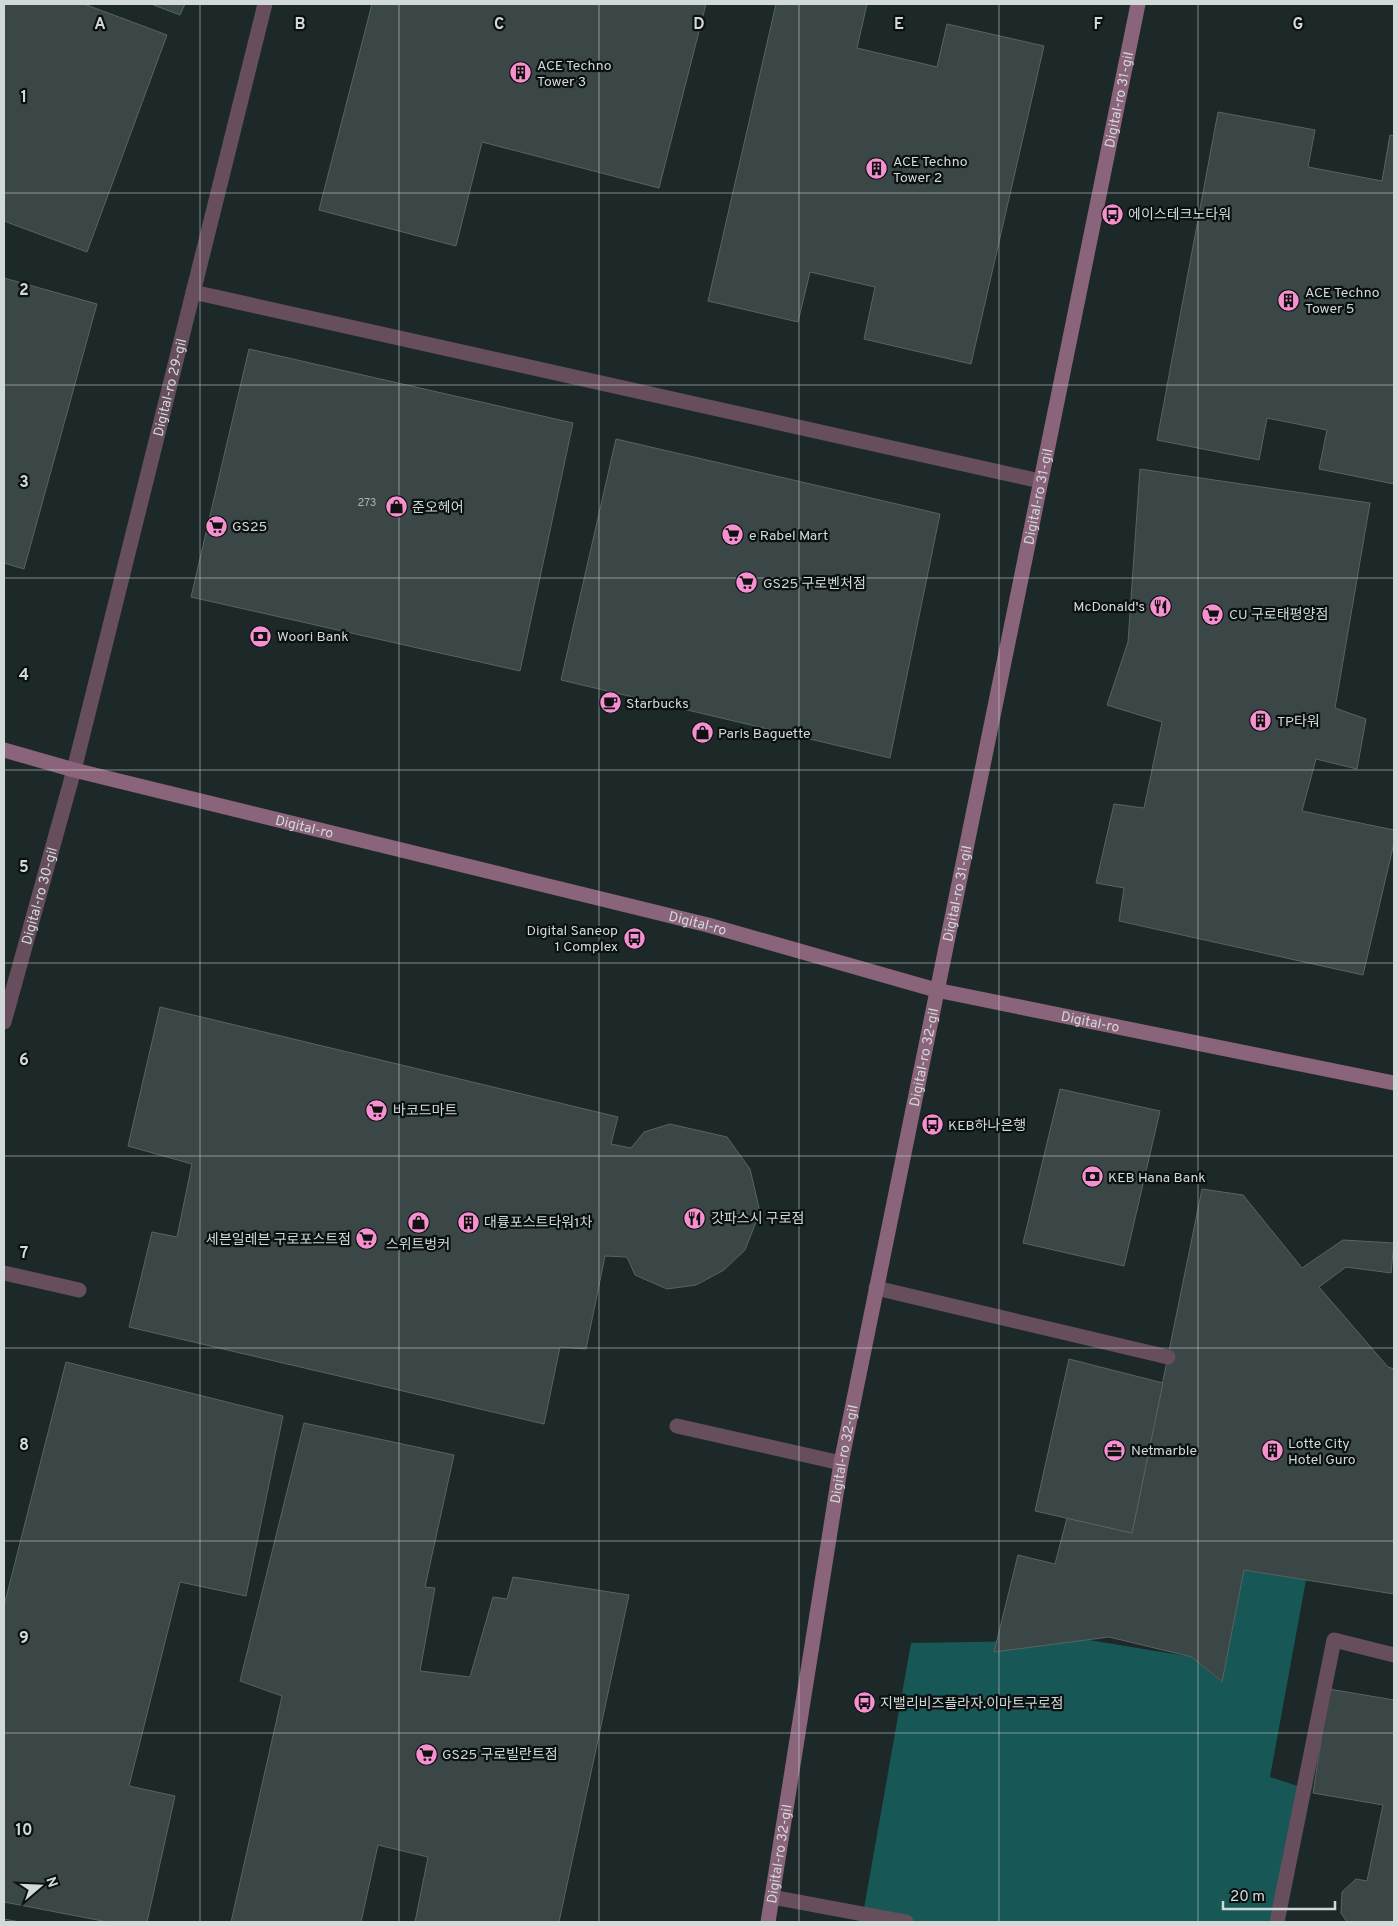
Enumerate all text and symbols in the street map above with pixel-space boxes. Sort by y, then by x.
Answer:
text: A [94,15,106,35]
text: B [294,15,306,35]
text: C [494,15,504,35]
text: D [693,15,705,35]
text: E [894,15,904,35]
text: F [1093,15,1103,35]
text: G [1293,15,1303,35]
street label: Digital-ro 31-gil [1102,51,1138,150]
place label: ACE Techno Tower 3 [537,58,612,91]
building icon: ACE Techno Tower 3 [509,61,533,85]
text: 1 [21,88,27,108]
place label: ACE Techno Tower 2 [893,154,968,187]
building icon: ACE Techno Tower 2 [865,157,889,181]
bus stop icon: 에이스테크노타워 [1100,202,1124,226]
place label: 에이스테크노타워 [1128,207,1231,224]
text: 2 [19,281,29,301]
place label: ACE Techno Tower 5 [1305,285,1380,318]
building icon: ACE Techno Tower 5 [1277,288,1301,312]
street label: Digital-ro 29-gil [151,337,191,438]
street label: Digital-ro 31-gil [1021,447,1057,546]
text: 3 [19,473,29,493]
shop icon: 준오헤어 [384,495,408,519]
house number: 273 [358,496,376,510]
place label: 준오헤어 [412,500,464,517]
supermarket icon: GS25 [204,514,228,538]
place label: GS25 [232,519,267,536]
supermarket icon: e Rabel Mart [721,523,745,547]
place label: e Rabel Mart [749,528,828,545]
supermarket icon: GS25 구로벤처점 [735,571,759,595]
place label: GS25 구로벤처점 [763,576,866,593]
restaurant icon: McDonald's [1149,594,1173,618]
place label: McDonald's [1073,599,1145,616]
supermarket icon: CU 구로태평양점 [1201,602,1225,626]
place label: CU 구로태평양점 [1229,607,1328,624]
bank icon: Woori Bank [249,624,273,648]
place label: Woori Bank [277,629,349,646]
text: 4 [19,666,29,686]
cafe icon: Starbucks [598,691,622,715]
place label: Starbucks [626,696,689,713]
building icon: TP타워 [1249,709,1273,733]
place label: TP타워 [1277,714,1320,731]
shop icon: Paris Baguette [690,721,714,745]
place label: Paris Baguette [718,726,811,743]
street label: Digital-ro [273,812,335,843]
street label: Digital-ro 31-gil [940,844,976,943]
street label: Digital-ro 30-gil [19,845,62,947]
text: 5 [19,858,29,878]
street label: Digital-ro [667,909,729,940]
place label: Digital Saneop 1 Complex [527,923,618,956]
bus stop icon: Digital Saneop 1 Complex [622,926,646,950]
street label: Digital-ro 32-gil [907,1007,943,1108]
street label: Digital-ro [1059,1009,1121,1037]
text: 6 [19,1051,29,1071]
supermarket icon: 바코드마트 [365,1098,389,1122]
place label: 바코드마트 [393,1103,458,1120]
bus stop icon: KEB하나은행 [920,1113,944,1137]
place label: KEB하나은행 [948,1118,1026,1135]
bank icon: KEB Hana Bank [1080,1165,1104,1189]
place label: KEB Hana Bank [1108,1170,1206,1187]
restaurant icon: 갓파스시 구로점 [683,1206,707,1230]
shop icon: 스위트벙커 [406,1210,430,1234]
building icon: 대륭포스트타워1차 [456,1210,480,1234]
place label: 갓파스시 구로점 [711,1211,804,1228]
place label: 대륭포스트타워1차 [484,1215,592,1232]
supermarket icon: 세븐일레븐 구로포스트점 [355,1227,379,1251]
place label: 세븐일레븐 구로포스트점 [206,1232,351,1249]
place label: 스위트벙커 [386,1237,450,1254]
text: 7 [20,1244,28,1264]
street label: Digital-ro 32-gil [828,1404,863,1505]
text: 8 [19,1436,29,1456]
place label: Lotte City Hotel Guro [1288,1436,1356,1469]
office icon: Netmarble [1103,1438,1127,1462]
building icon: Lotte City Hotel Guro [1260,1439,1284,1463]
place label: Netmarble [1131,1443,1197,1460]
text: 9 [19,1629,29,1649]
bus stop icon: 지밸리비즈플라자.이마트구로점 [852,1691,876,1715]
place label: 지밸리비즈플라자.이마트구로점 [880,1696,1063,1713]
supermarket icon: GS25 구로빌란트점 [414,1742,438,1766]
place label: GS25 구로빌란트점 [442,1747,558,1764]
street label: Digital-ro 32-gil [764,1803,797,1905]
text: 10 [16,1821,32,1841]
north arrow [15,1861,65,1911]
text: N [41,1875,61,1890]
scale bar [1223,1878,1336,1910]
text: 20 m [1230,1888,1265,1907]

